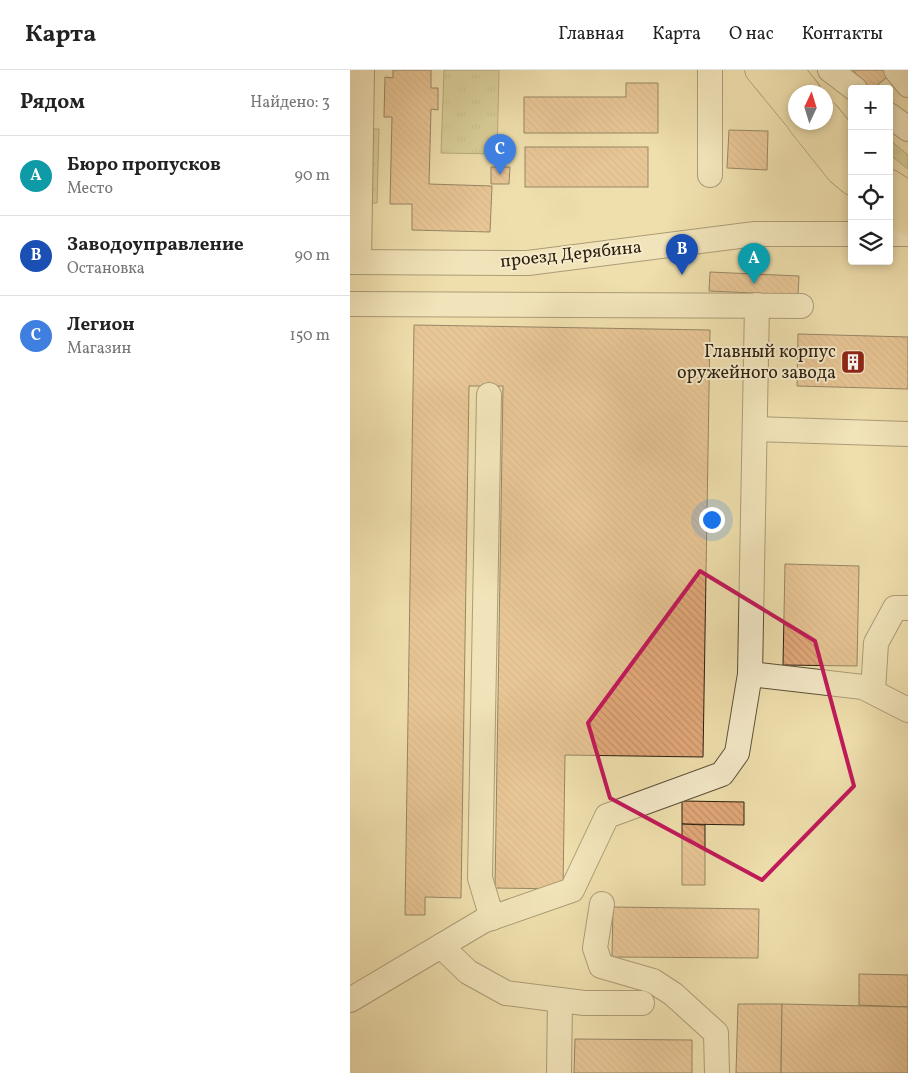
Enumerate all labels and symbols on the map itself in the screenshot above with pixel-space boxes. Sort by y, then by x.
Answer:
north arrow [788,85,833,130]
pin: C [484,134,516,175]
pin: B [666,234,698,275]
street label: проезд Дерябина [499,235,643,275]
pin: A [738,243,770,284]
place label: Главный корпус оружейного завода [677,340,836,386]
building icon: Главный корпус оружейного завода [840,349,866,375]
your location [699,507,725,533]

